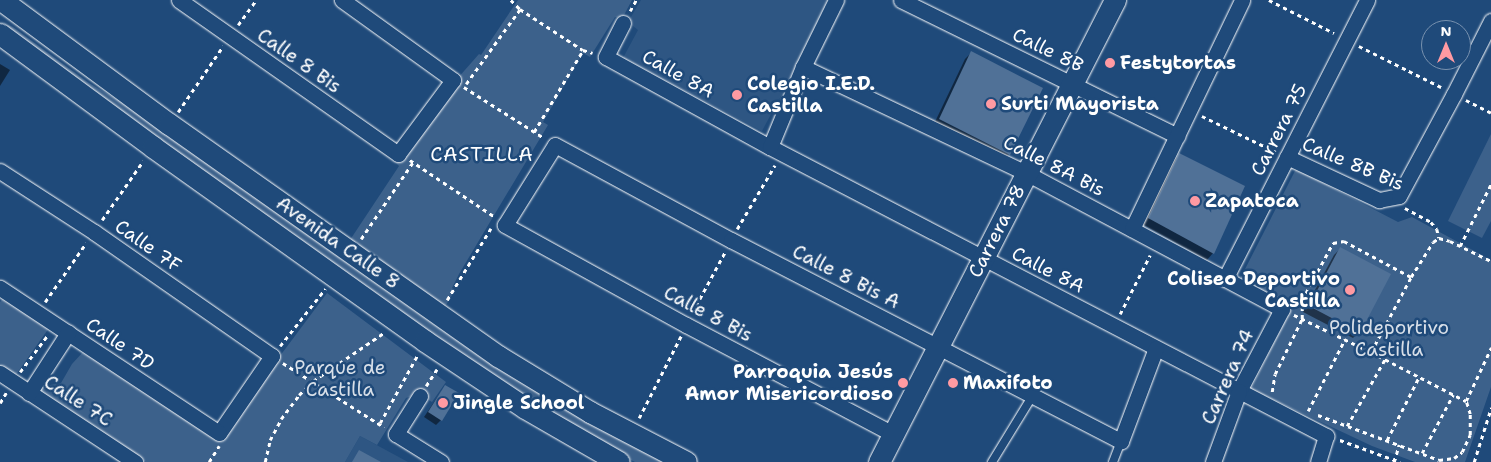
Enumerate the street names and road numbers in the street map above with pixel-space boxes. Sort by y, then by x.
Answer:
street label: Calle 8B [1009,23,1087,77]
street label: Calle 8 Bis [253,24,345,98]
street label: Calle 8A [638,45,718,103]
street label: Carrera 75 [1246,80,1312,180]
street label: Calle 8A Bis [999,131,1109,201]
street label: Calle 8B Bis [1299,132,1407,196]
street label: Carrera 78 [964,181,1030,281]
street label: Avenida Calle 8 [272,192,404,294]
street label: Calle 7F [110,215,186,277]
street label: Calle 8 Bis A [789,240,903,314]
street label: Calle 8A [1008,242,1088,298]
street label: Calle 8 Bis [660,281,756,347]
street label: Calle 7D [82,313,158,375]
street label: Carrera 74 [1197,326,1259,428]
street label: Calle 7C [40,371,116,431]

